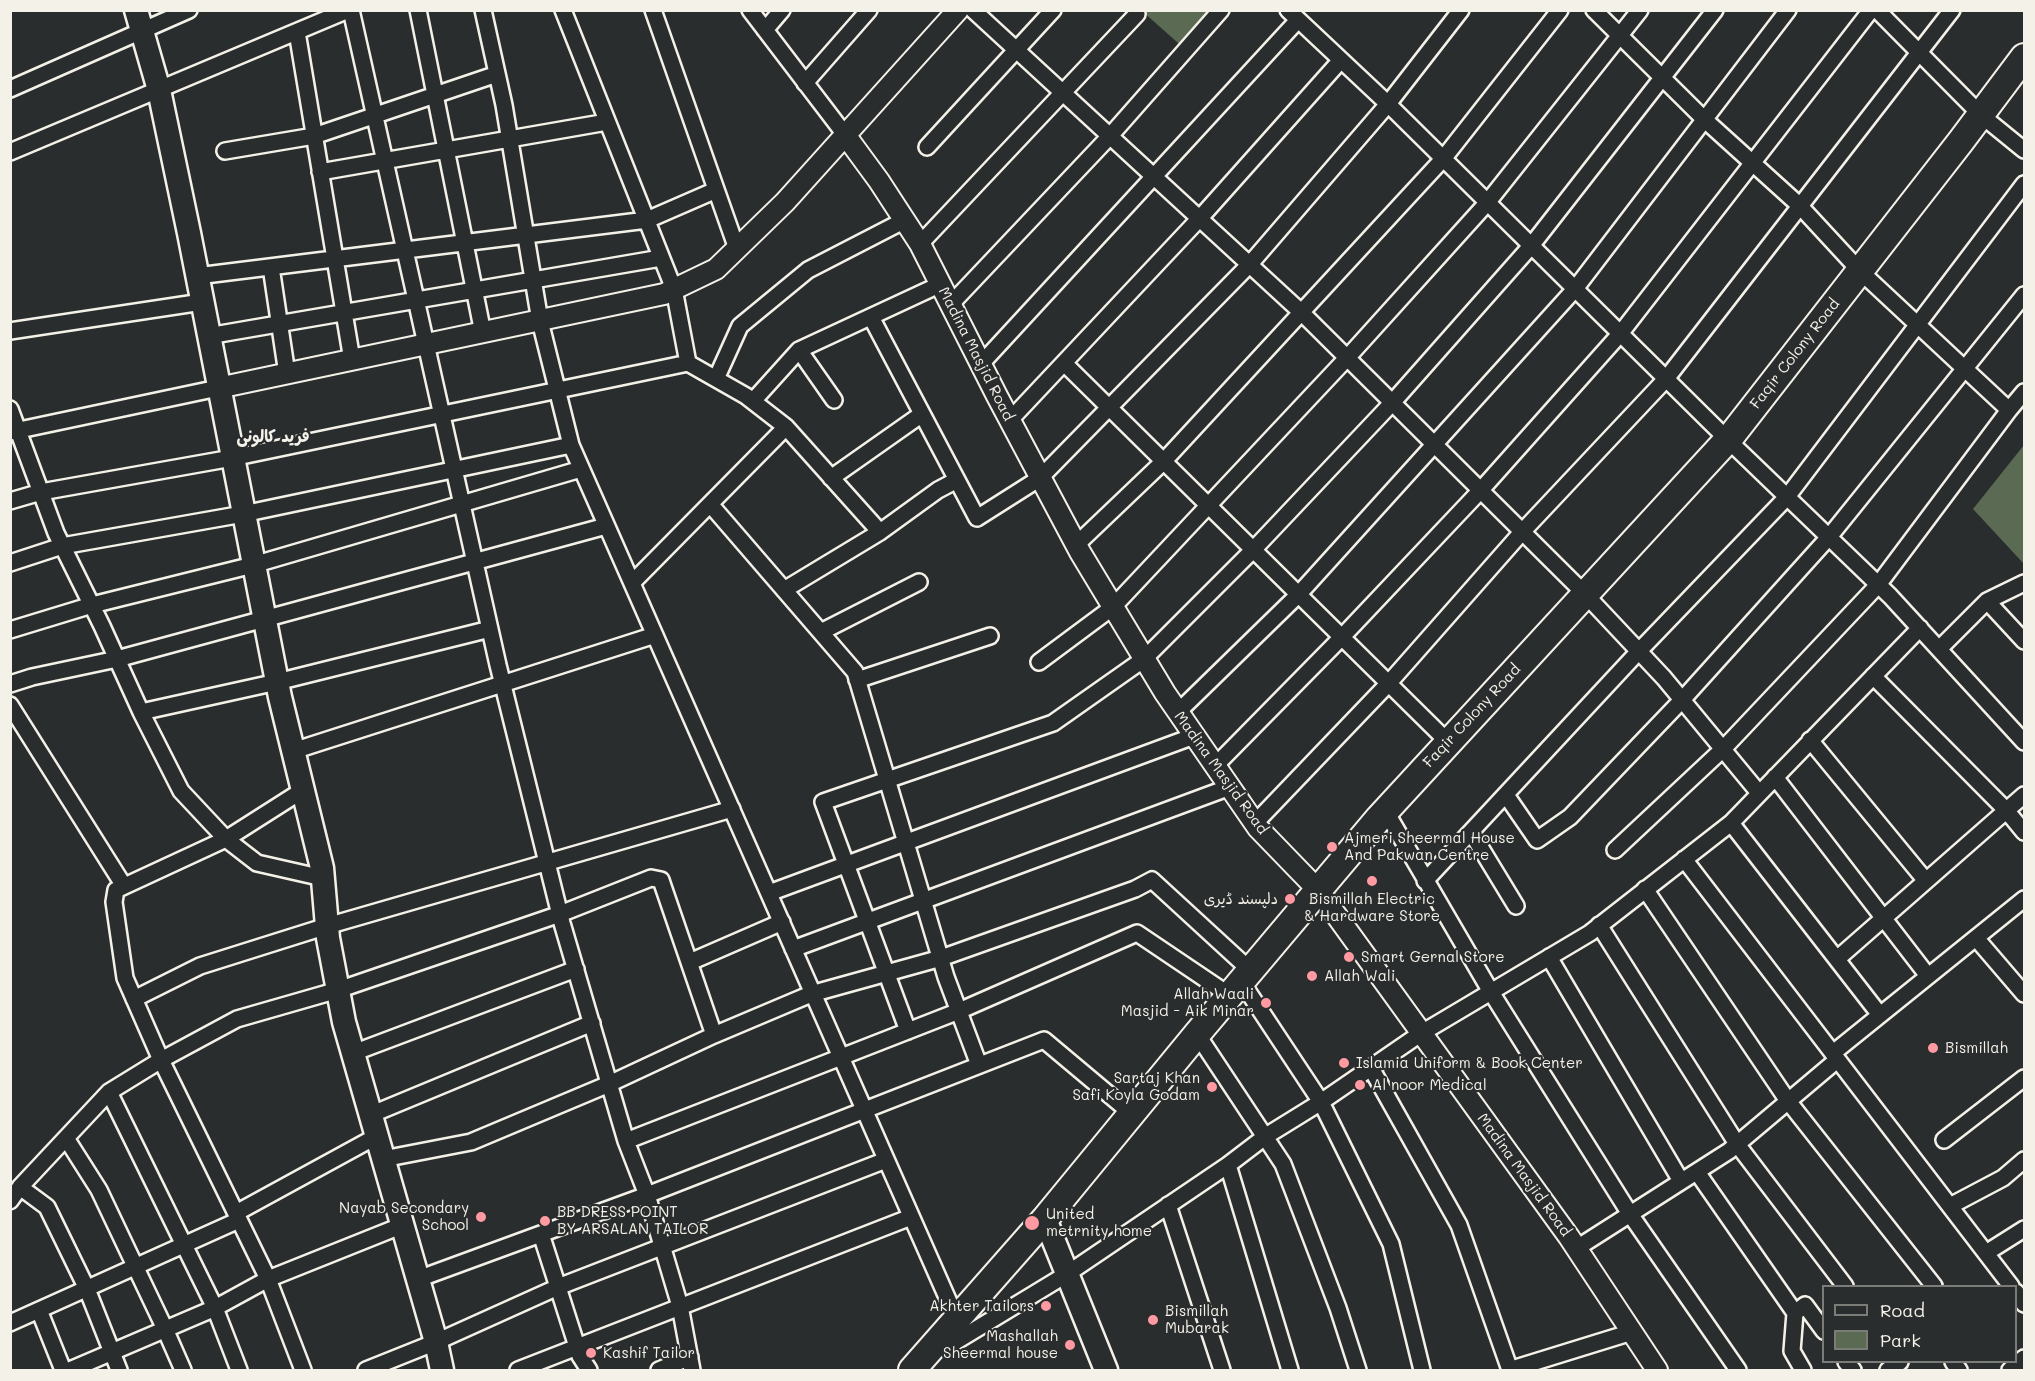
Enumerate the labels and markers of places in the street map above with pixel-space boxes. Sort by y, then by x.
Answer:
place label: Ajmeri Sheermal House And Pakwan Centre [1344,829,1515,864]
marker: Ajmeri Sheermal House And Pakwan Centre [1325,840,1339,854]
marker: Bismillah Electric & Hardware Store [1365,874,1379,888]
place label: دلپسند ڈیری [1204,890,1278,908]
place label: Bismillah Electric & Hardware Store [1304,890,1440,925]
marker: دلپسند ڈیری [1283,892,1297,906]
place label: Smart Gernal Store [1361,948,1505,966]
marker: Smart Gernal Store [1342,950,1356,964]
place label: Allah Wali [1324,967,1395,985]
marker: Allah Wali [1305,969,1319,983]
place label: Allah Waali Masjid - Aik Minar [1121,985,1254,1020]
marker: Allah Waali Masjid - Aik Minar [1259,996,1273,1010]
place label: Bismillah [1945,1039,2008,1057]
marker: Bismillah [1926,1041,1940,1055]
place label: Islamia Uniform & Book Center [1356,1054,1583,1072]
marker: Islamia Uniform & Book Center [1337,1056,1351,1070]
place label: Sartaj Khan Safi Koyla Godam [1072,1069,1200,1104]
place label: Al noor Medical [1372,1076,1487,1094]
marker: Al noor Medical [1353,1078,1367,1092]
marker: Sartaj Khan Safi Koyla Godam [1205,1080,1219,1094]
place label: Nayab Secondary School [339,1199,469,1234]
place label: BB DRESS POINT BY ARSALAN TAILOR [557,1203,709,1238]
place label: United metrnity home [1046,1205,1152,1240]
marker: Nayab Secondary School [474,1210,488,1224]
marker: BB DRESS POINT BY ARSALAN TAILOR [538,1214,552,1228]
marker: United metrnity home [1023,1214,1041,1232]
place label: Akhter Tailors [929,1297,1034,1315]
marker: Akhter Tailors [1039,1299,1053,1313]
place label: Bismillah Mubarak [1165,1302,1229,1337]
marker: Bismillah Mubarak [1146,1313,1160,1327]
place label: Mashallah Sheermal house [943,1327,1058,1362]
marker: Mashallah Sheermal house [1063,1338,1077,1352]
place label: Kashif Tailor [603,1344,695,1362]
marker: Kashif Tailor [584,1346,598,1360]

